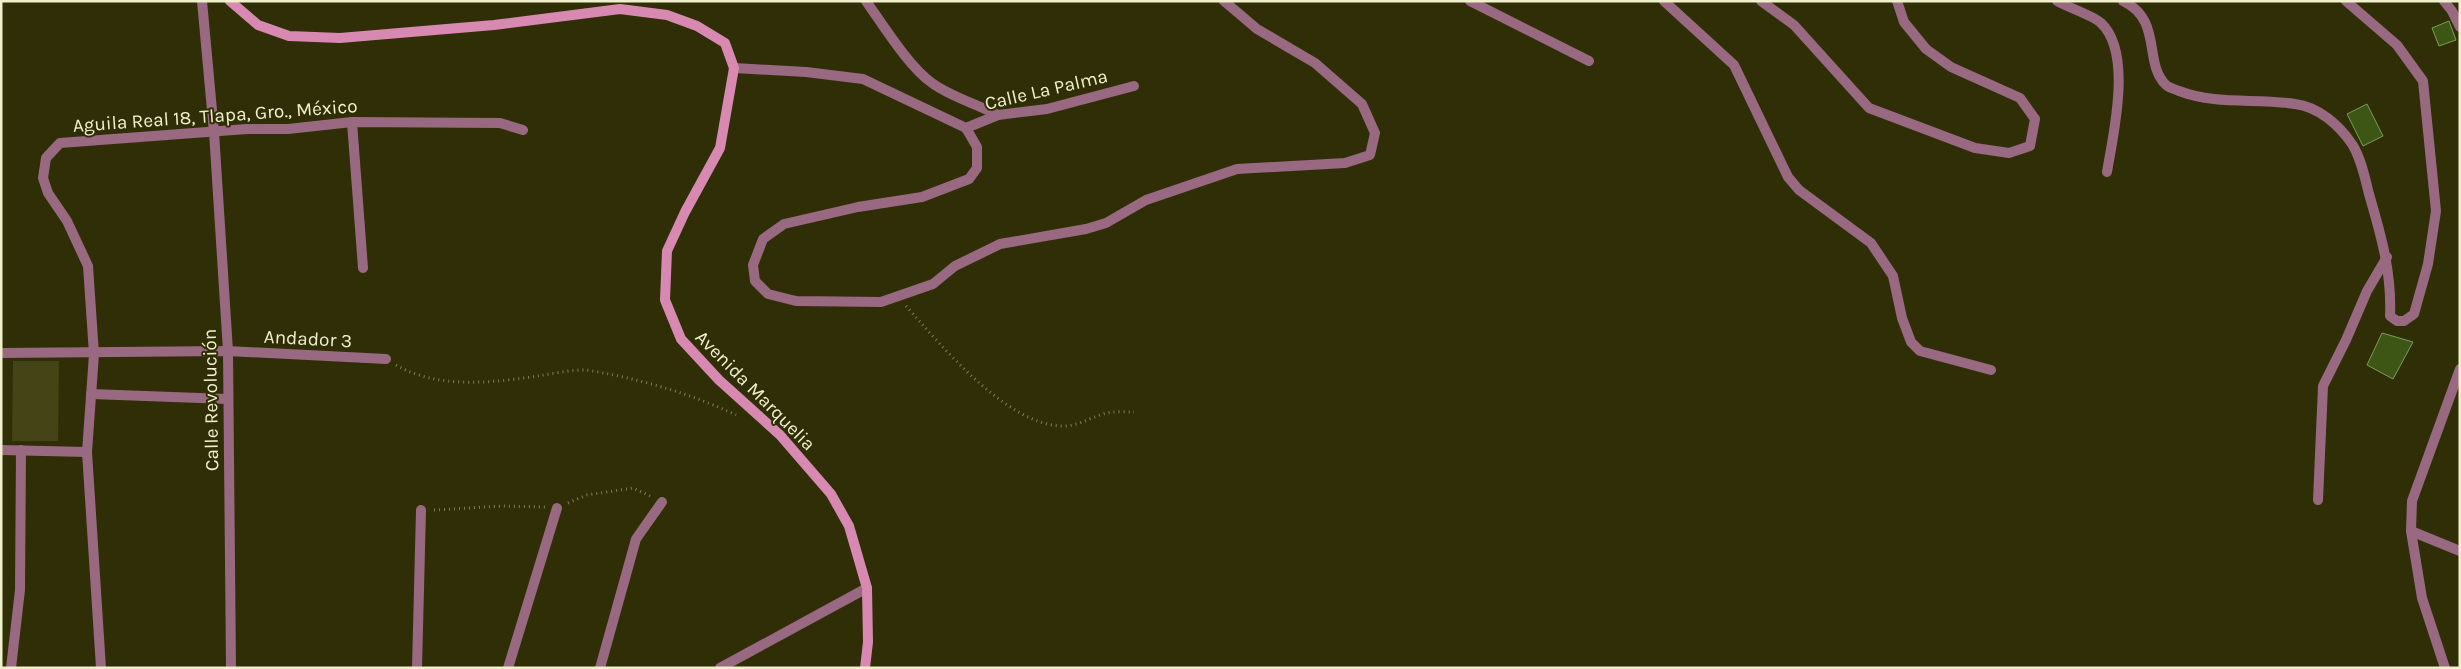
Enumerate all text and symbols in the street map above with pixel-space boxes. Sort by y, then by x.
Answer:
street label: Calle La Palma [983,65,1110,115]
street label: Aguila Real 18, Tlapa, Gro., México [72,95,358,137]
street label: Andador 3 [263,326,353,352]
street label: Avenida Marquelia [691,326,820,455]
street label: Calle Revolución [199,329,223,471]

